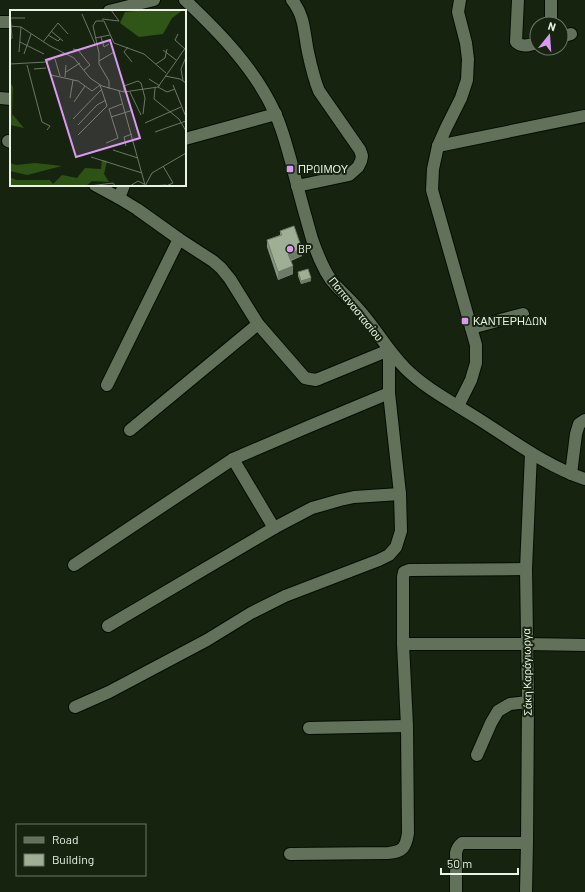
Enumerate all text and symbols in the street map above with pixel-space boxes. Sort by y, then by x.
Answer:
inset map [10,10,186,186]
north arrow [529,16,569,56]
text: N [547,19,557,33]
place label: ΠΡΩΙΜΟΥ [298,162,349,175]
marker: ΠΡΩΙΜΟΥ [285,164,295,174]
place label: BP [298,242,312,255]
marker: BP [285,244,295,254]
street label: Παπαναστασίου [327,274,386,343]
place label: ΚΑΝΤΕΡΗΔΩΝ [473,314,547,327]
marker: ΚΑΝΤΕΡΗΔΩΝ [460,316,470,326]
street label: Σάκη Καράγιωργα [519,627,534,716]
legend [16,824,146,876]
text: Road [52,832,79,846]
scale bar [441,850,518,876]
text: Building [52,852,94,866]
text: 50 m [447,856,472,870]

